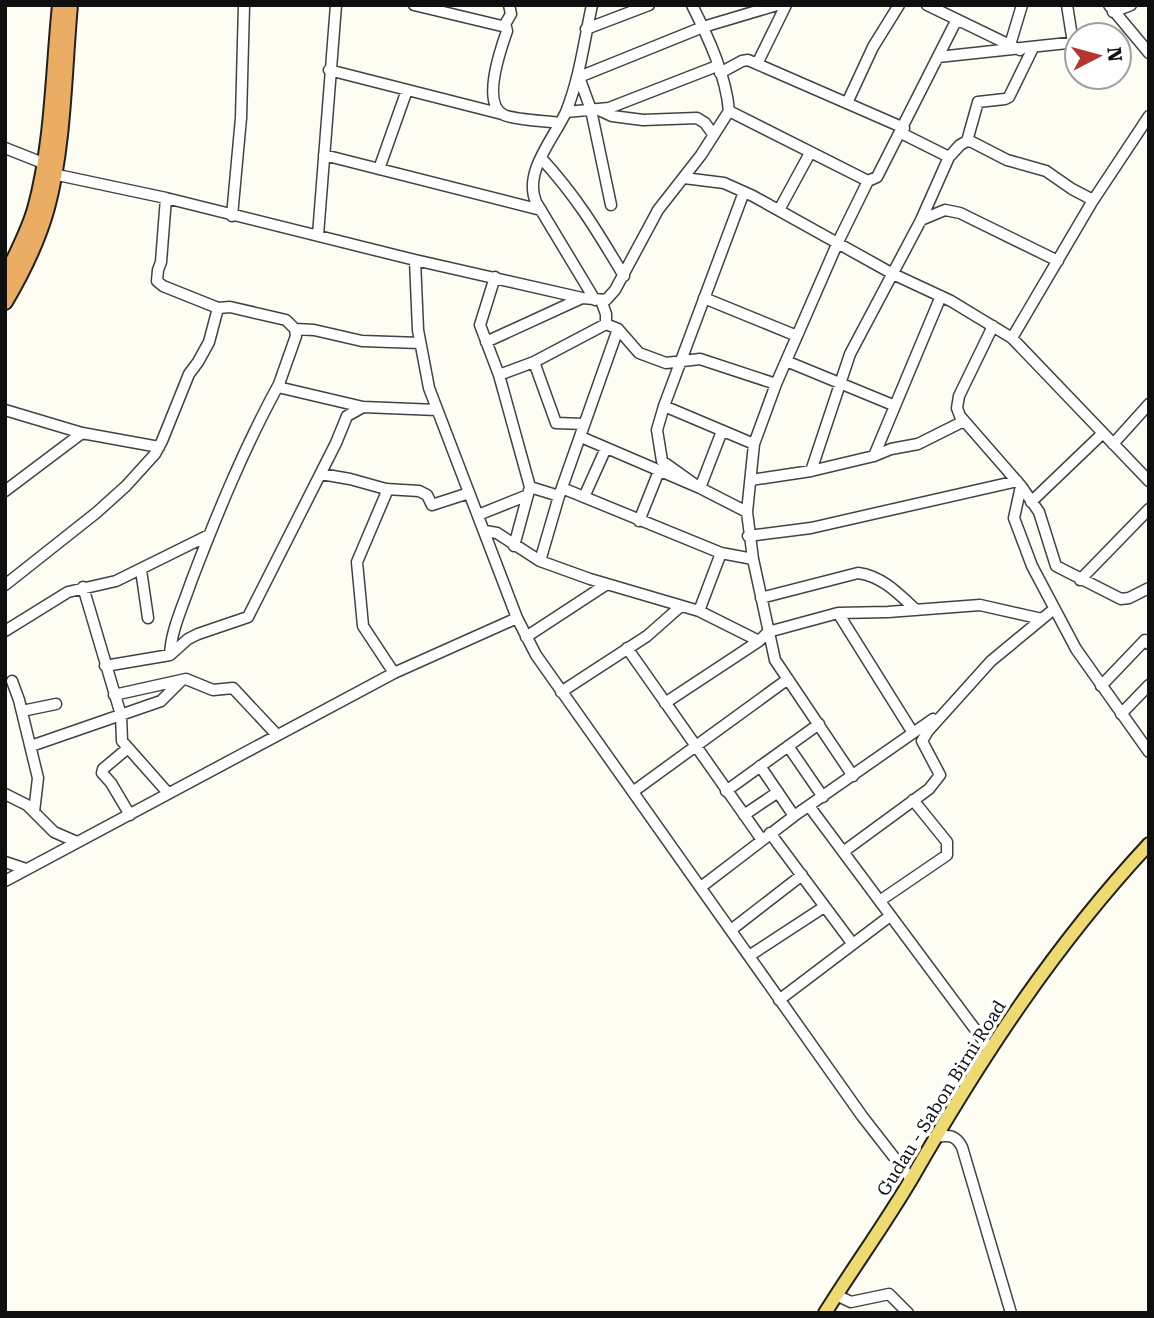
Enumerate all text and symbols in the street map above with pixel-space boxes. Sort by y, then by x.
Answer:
north arrow [1063,21,1133,91]
text: N [1102,46,1127,63]
street label: Gudau - Sabon Birni Road [872,996,1010,1200]

